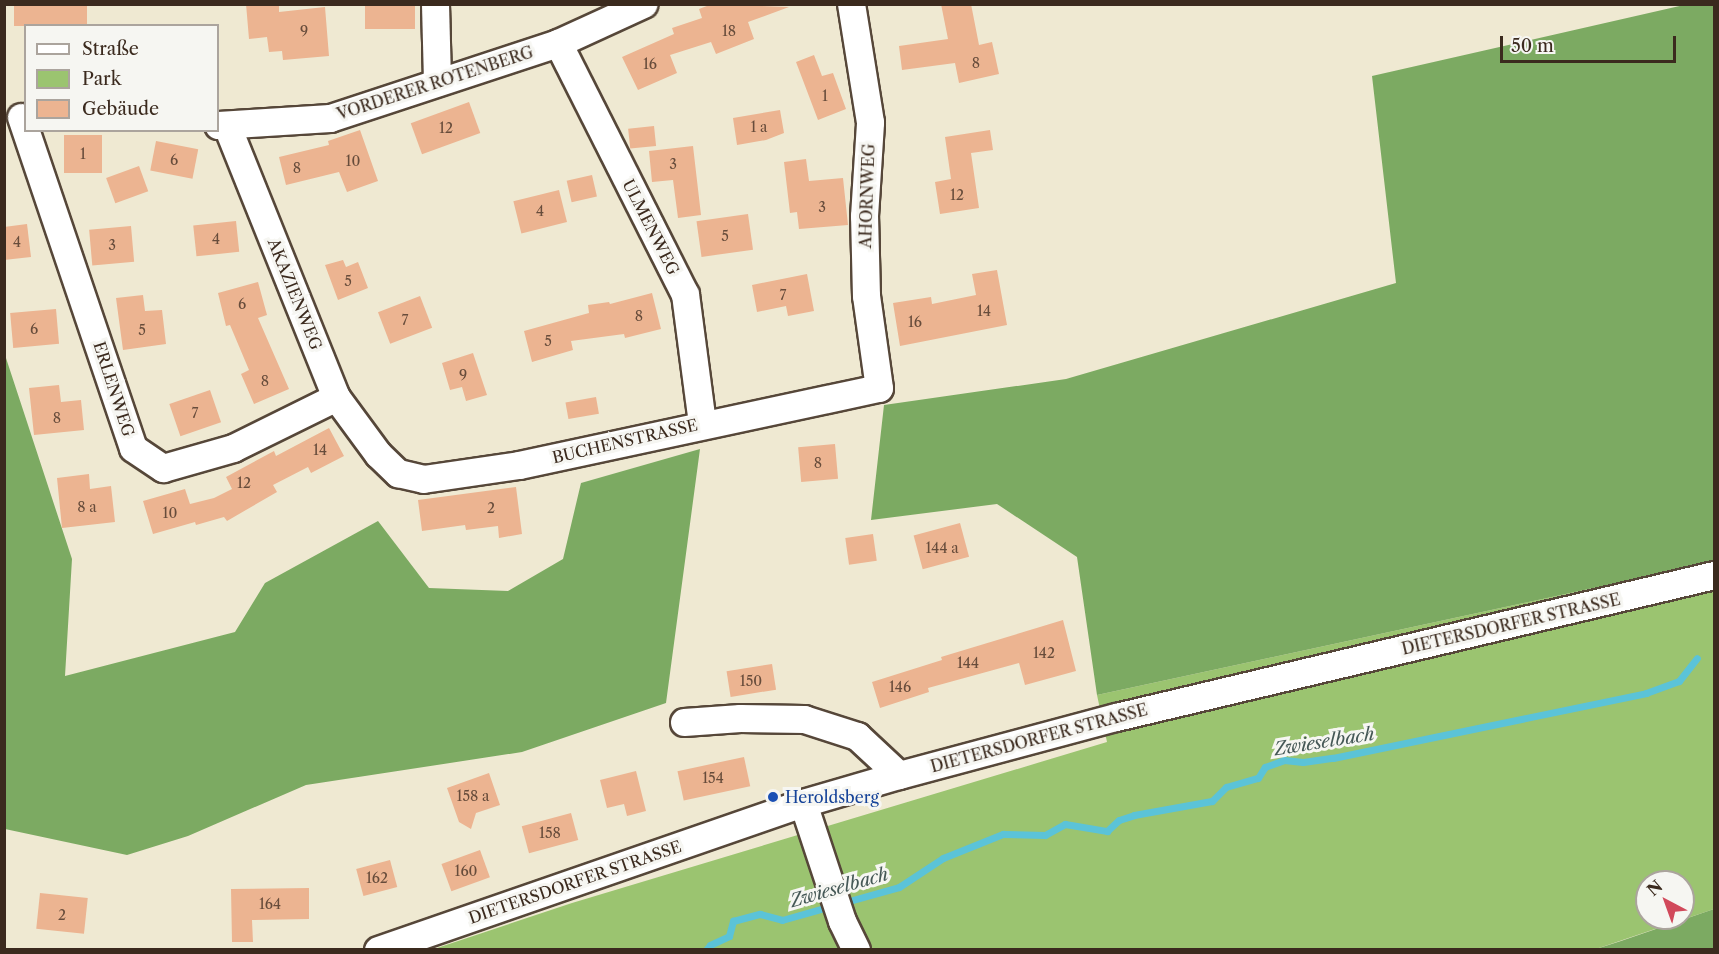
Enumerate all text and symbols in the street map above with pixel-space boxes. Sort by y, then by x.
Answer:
house number: 9 [300,23,308,39]
house number: 18 [722,23,736,39]
legend [24,24,219,132]
scale bar [1503,24,1678,62]
text: 50 m [1511,35,1554,57]
text: Straße [82,38,139,60]
street label: VORDERER ROTENBERG [334,42,536,124]
house number: 8 [972,55,980,71]
house number: 16 [643,56,657,72]
text: Park [82,68,121,90]
house number: 1 [822,88,828,104]
text: Gebäude [82,98,159,120]
house number: 1 a [750,119,768,135]
house number: 12 [439,120,453,136]
street label: AHORNWEG [856,143,878,249]
house number: 1 [80,146,86,162]
house number: 6 [170,152,178,168]
house number: 10 [346,153,360,169]
house number: 3 [669,156,677,172]
house number: 8 [293,160,301,176]
street label: ULMENWEG [619,176,683,278]
house number: 12 [950,187,964,203]
house number: 3 [818,199,826,215]
house number: 4 [536,203,544,219]
house number: 5 [721,228,729,244]
house number: 4 [212,231,220,247]
house number: 4 [13,234,21,250]
street label: AKAZIENWEG [264,235,326,353]
house number: 3 [108,237,116,253]
house number: 5 [344,273,352,289]
house number: 7 [780,287,786,303]
house number: 6 [238,296,246,312]
house number: 14 [977,303,991,319]
house number: 8 [635,308,643,324]
house number: 7 [402,312,408,328]
house number: 16 [908,314,922,330]
house number: 6 [30,321,38,337]
house number: 5 [138,322,146,338]
house number: 5 [544,333,552,349]
street label: ERLENWEG [90,339,138,439]
house number: 9 [459,367,467,383]
house number: 8 [261,373,269,389]
house number: 7 [192,405,198,421]
house number: 8 [53,410,61,426]
street label: BUCHENSTRASSE [550,415,700,467]
house number: 14 [313,442,327,458]
house number: 8 [814,455,822,471]
house number: 12 [237,475,251,491]
house number: 8 a [77,499,97,515]
house number: 2 [487,500,495,516]
house number: 10 [163,505,177,521]
house number: 144 a [925,540,959,556]
street label: DIETERSDORFER STRASSE [1399,589,1623,659]
house number: 142 [1033,645,1055,661]
house number: 144 [957,655,979,671]
house number: 150 [740,673,762,689]
house number: 146 [889,679,911,695]
street label: DIETERSDORFER STRASSE [928,700,1150,776]
water label: Zwieselbach [1272,723,1376,761]
house number: 154 [702,770,724,786]
place label: Heroldsberg [785,787,879,807]
house number: 158 a [457,788,489,804]
marker: Heroldsberg [766,790,780,804]
house number: 158 [539,825,561,841]
street label: DIETERSDORFER STRASSE [466,836,684,928]
house number: 160 [455,863,477,879]
water label: Zwieselbach [787,864,891,912]
house number: 162 [366,870,388,886]
north arrow [1635,870,1695,930]
text: N [1643,876,1666,900]
house number: 164 [259,896,281,912]
house number: 2 [58,907,66,923]

